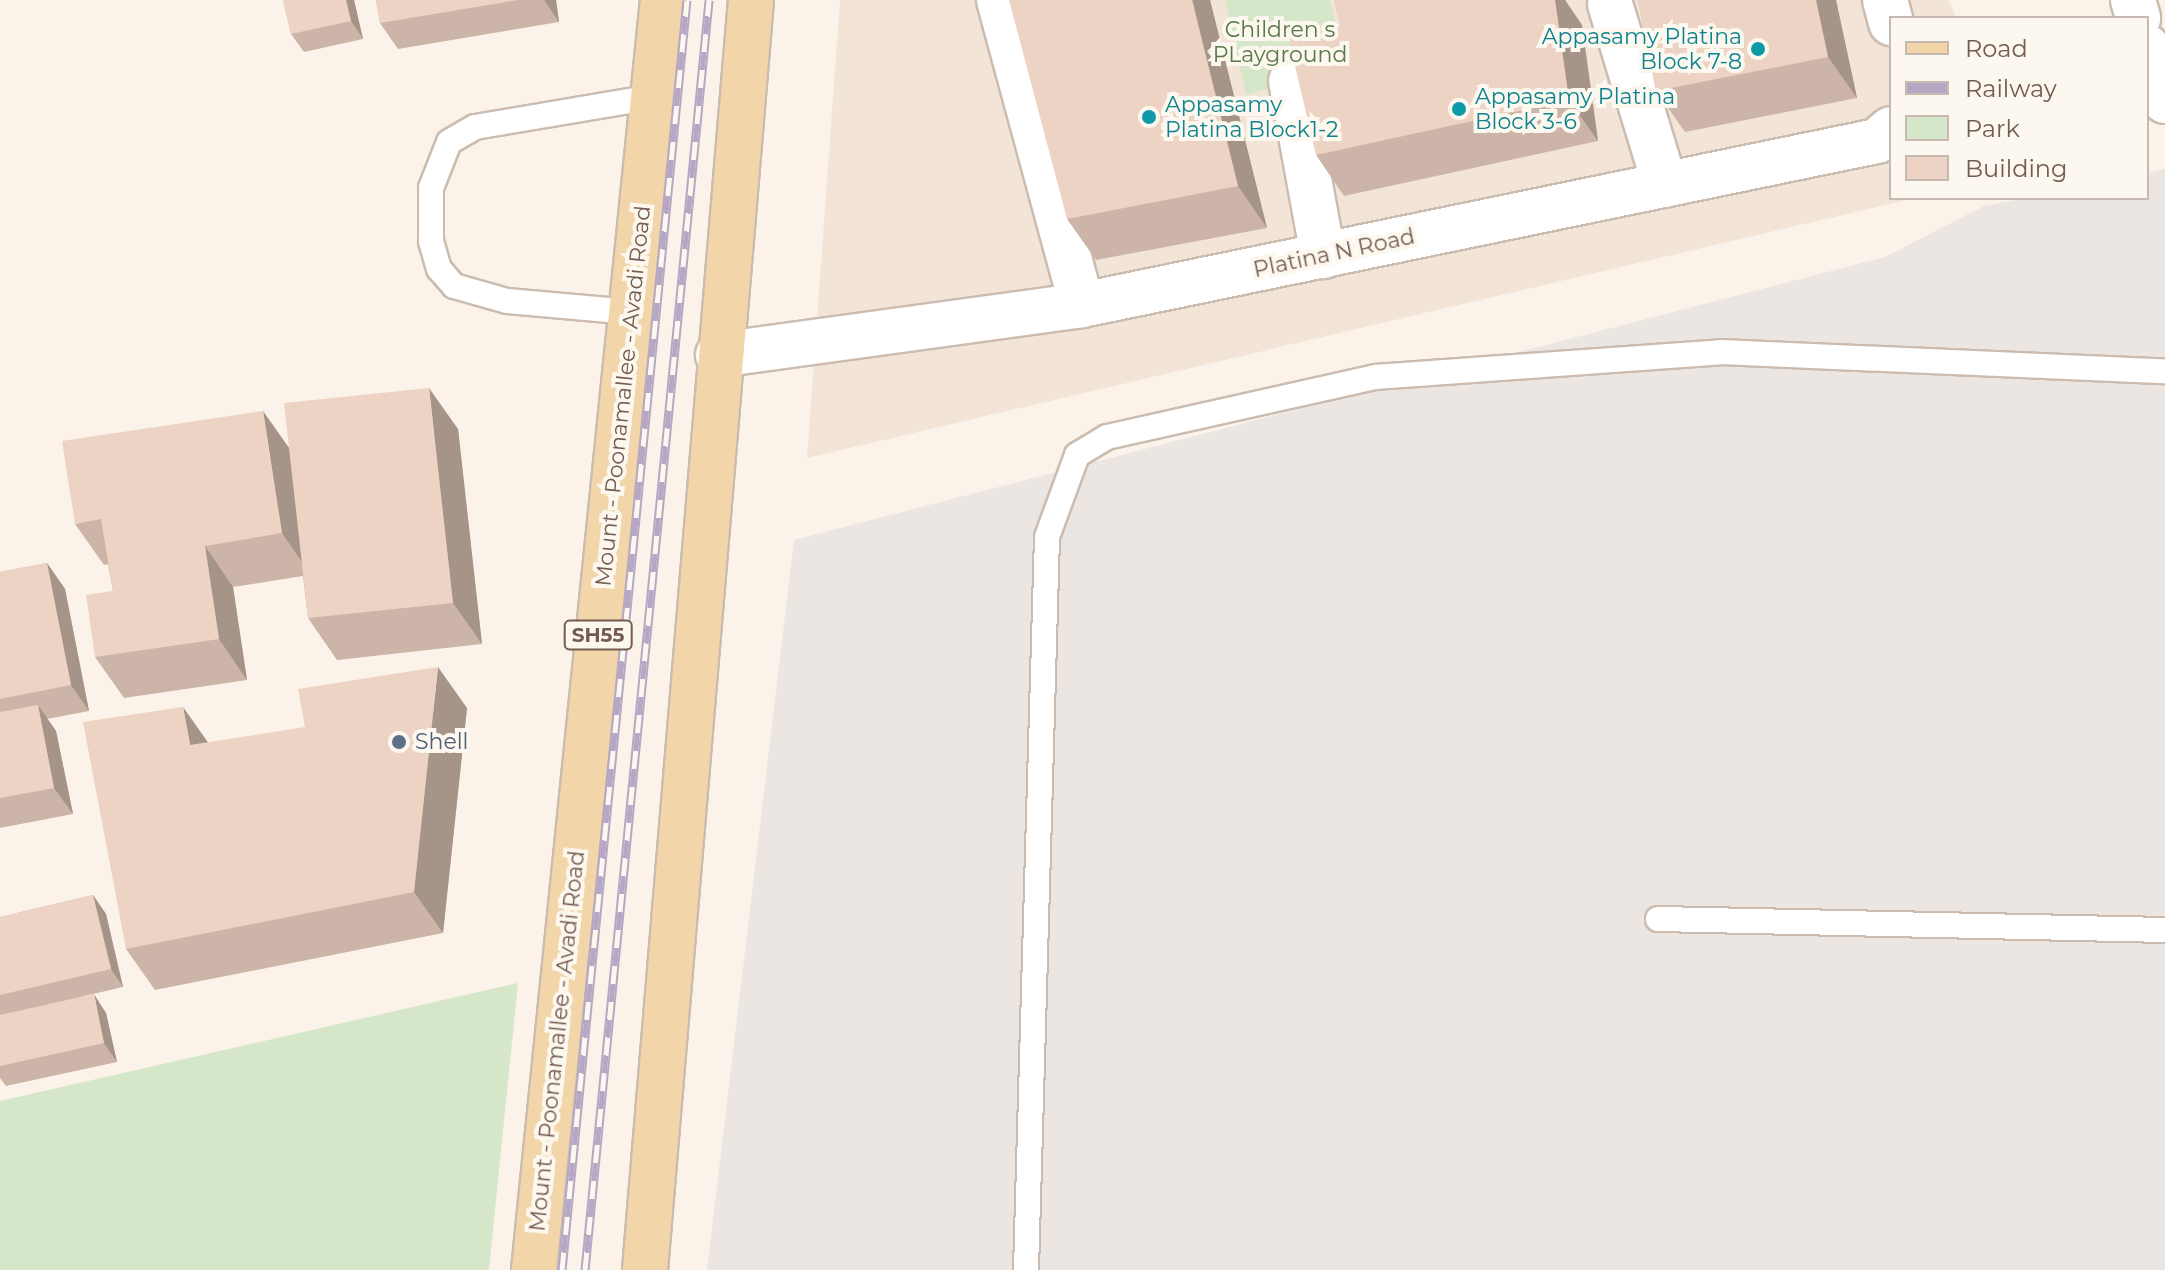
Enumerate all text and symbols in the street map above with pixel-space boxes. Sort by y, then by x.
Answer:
park label: Children s PLayground [1213,16,1347,68]
legend [1889,16,2149,200]
place label: Appasamy Platina Block 7-8 [1542,23,1742,74]
text: Road [1965,34,2028,63]
marker: Appasamy Platina Block 7-8 [1749,40,1767,58]
text: Railway [1965,74,2057,103]
place label: Appasamy Platina Block 3-6 [1475,83,1675,134]
place label: Appasamy Platina Block1-2 [1165,91,1339,142]
marker: Appasamy Platina Block 3-6 [1450,100,1468,118]
marker: Appasamy Platina Block1-2 [1140,108,1158,126]
text: Park [1965,114,2020,143]
text: Building [1965,154,2068,183]
street label: Mount - Poonamallee - Avadi Road [590,204,656,588]
street label: Platina N Road [1251,223,1417,283]
road number: SH55 [562,619,634,651]
place label: Shell [415,729,469,755]
marker: Shell [390,733,408,751]
street label: Mount - Poonamallee - Avadi Road [524,849,590,1233]

